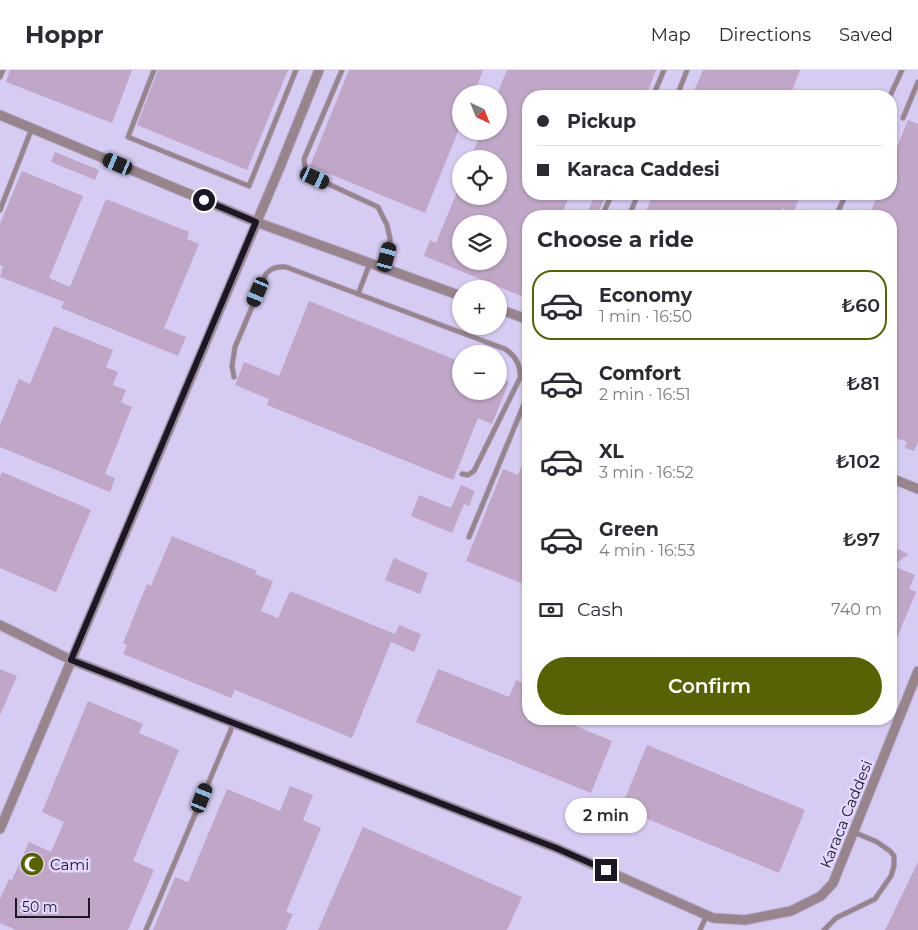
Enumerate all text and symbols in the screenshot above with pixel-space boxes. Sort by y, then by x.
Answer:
text: Hoppr [25,20,104,49]
text: Map [651,24,691,46]
text: Directions [719,24,811,46]
text: Saved [839,24,893,46]
north arrow [452,85,508,140]
map controls [452,85,507,400]
text: Pickup [567,110,636,133]
button: locate [452,150,507,205]
car [101,151,134,177]
text: Karaca Caddesi [567,158,720,181]
car [298,165,331,191]
route start [193,189,215,211]
button: layers [452,215,507,270]
text: Choose a ride [537,226,694,253]
car [375,241,398,273]
car [245,275,270,309]
button: + [452,280,507,335]
icon: car [539,283,584,328]
text: Economy [599,284,692,307]
text: ₺60 [841,294,880,317]
text: 1 min · 16:50 [599,307,692,326]
button: − [452,345,507,400]
icon: car [539,361,584,406]
text: Comfort [599,362,681,385]
text: ₺81 [846,372,880,395]
text: 2 min · 16:51 [599,385,691,404]
icon: car [539,439,584,484]
text: XL [599,440,624,463]
text: ₺102 [836,450,880,473]
text: 3 min · 16:52 [599,463,694,482]
icon: car [539,517,584,562]
text: Green [599,518,659,541]
text: ₺97 [843,528,880,551]
text: 4 min · 16:53 [599,541,695,560]
icon: cash [537,596,565,624]
text: Cash [577,598,624,621]
text: 740 m [831,600,882,619]
button: Confirm [537,657,882,715]
street label: Karaca Caddesi [816,757,876,871]
car [189,781,214,815]
callout: 2 min [565,798,647,832]
text: 2 min [583,806,629,825]
mosque icon: Cami [19,851,45,877]
place label: Cami [50,855,89,874]
route end [595,859,617,881]
scale bar [15,895,90,918]
text: 50 m [22,898,58,916]

